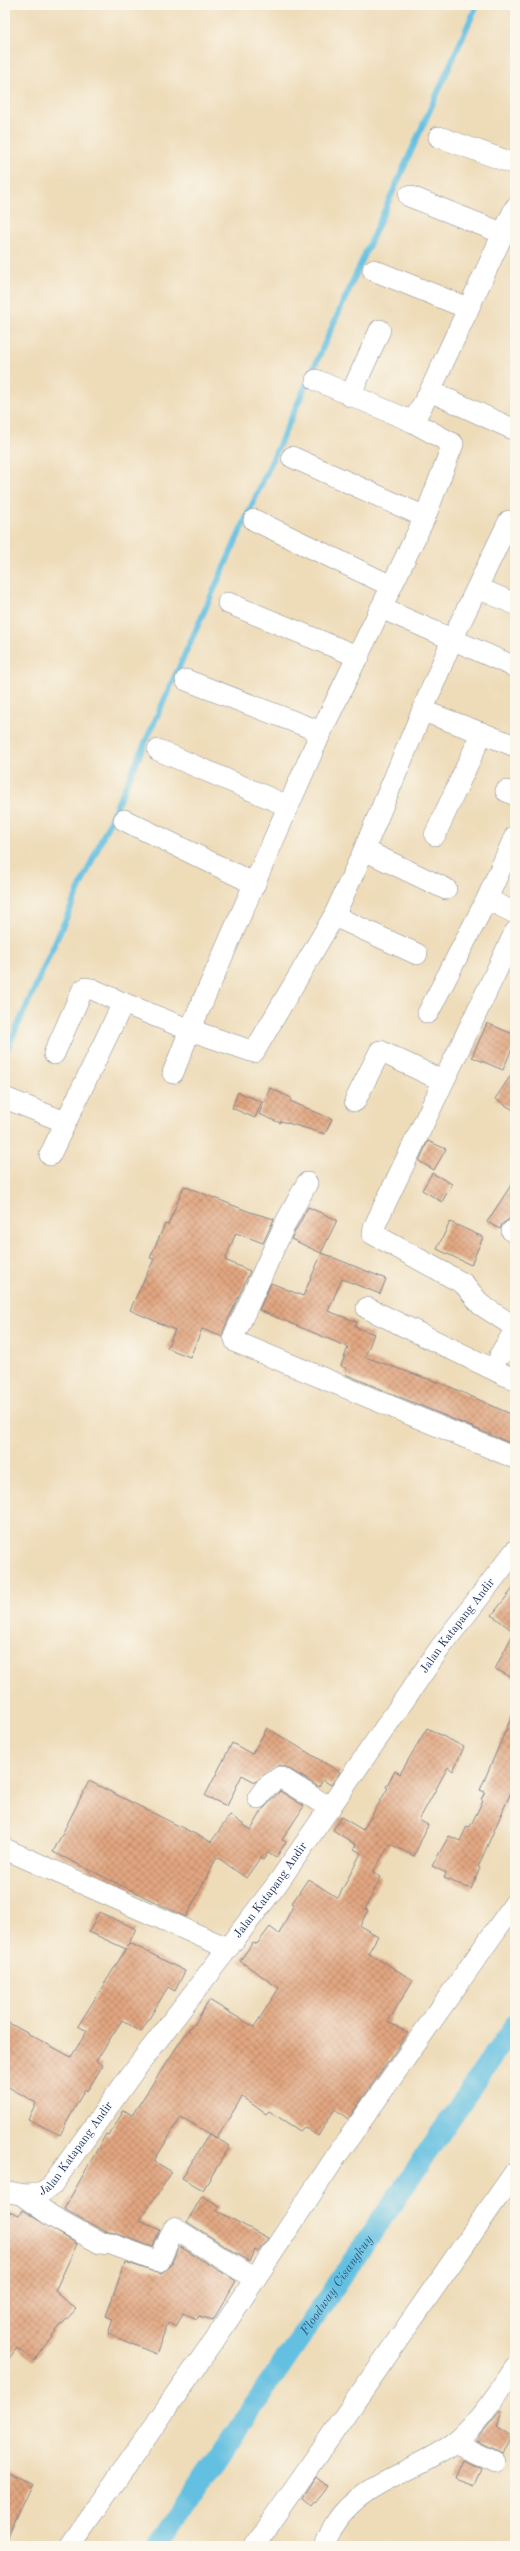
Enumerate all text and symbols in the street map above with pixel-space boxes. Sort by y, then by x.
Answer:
street label: Jalan Katapang Andir [418,1576,497,1675]
street label: Jalan Katapang Andir [232,1840,310,1940]
street label: Jalan Katapang Andir [37,2100,115,2198]
water label: Floodway Cisangkuy [297,2233,375,2338]

